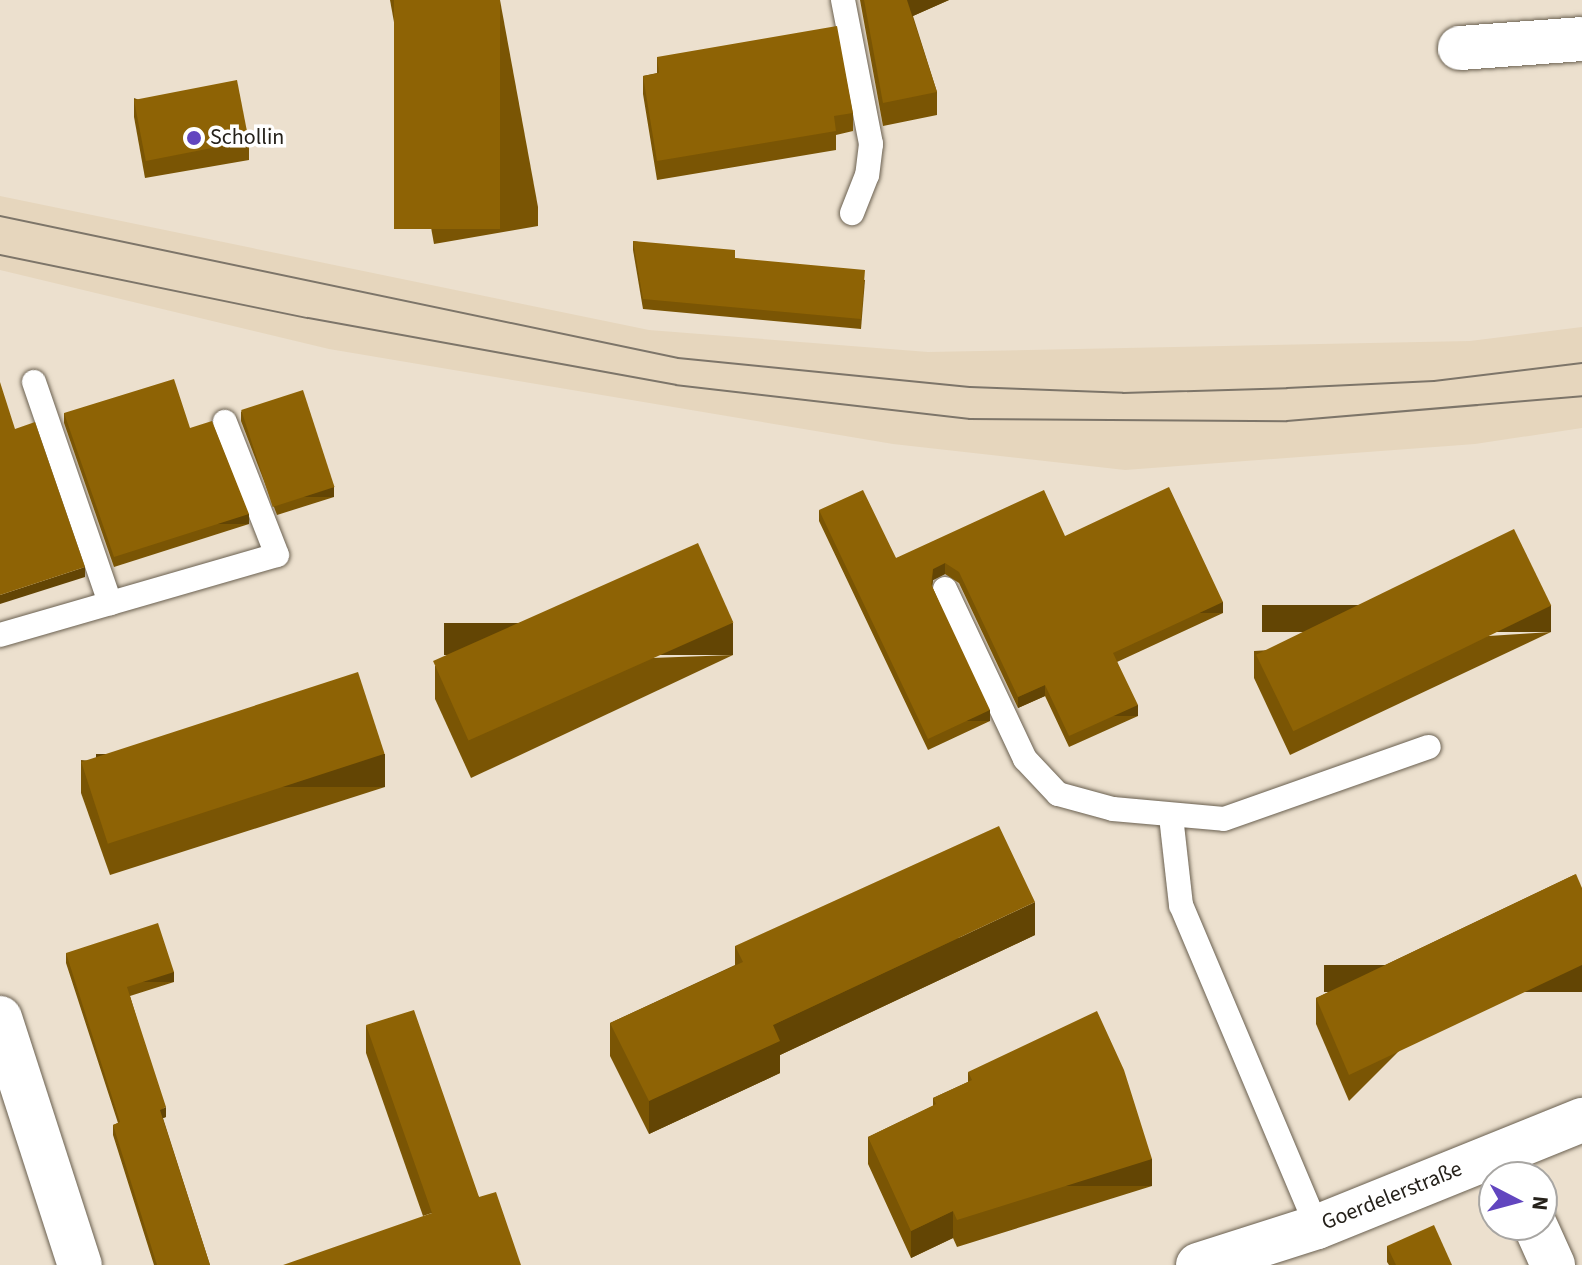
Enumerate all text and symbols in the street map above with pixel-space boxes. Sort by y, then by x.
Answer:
place label: Schollin [210,125,284,151]
marker: Schollin [185,129,203,147]
street label: Goerdelerstraße [1318,1156,1466,1236]
north arrow [1478,1161,1558,1241]
text: N [1523,1194,1557,1212]

